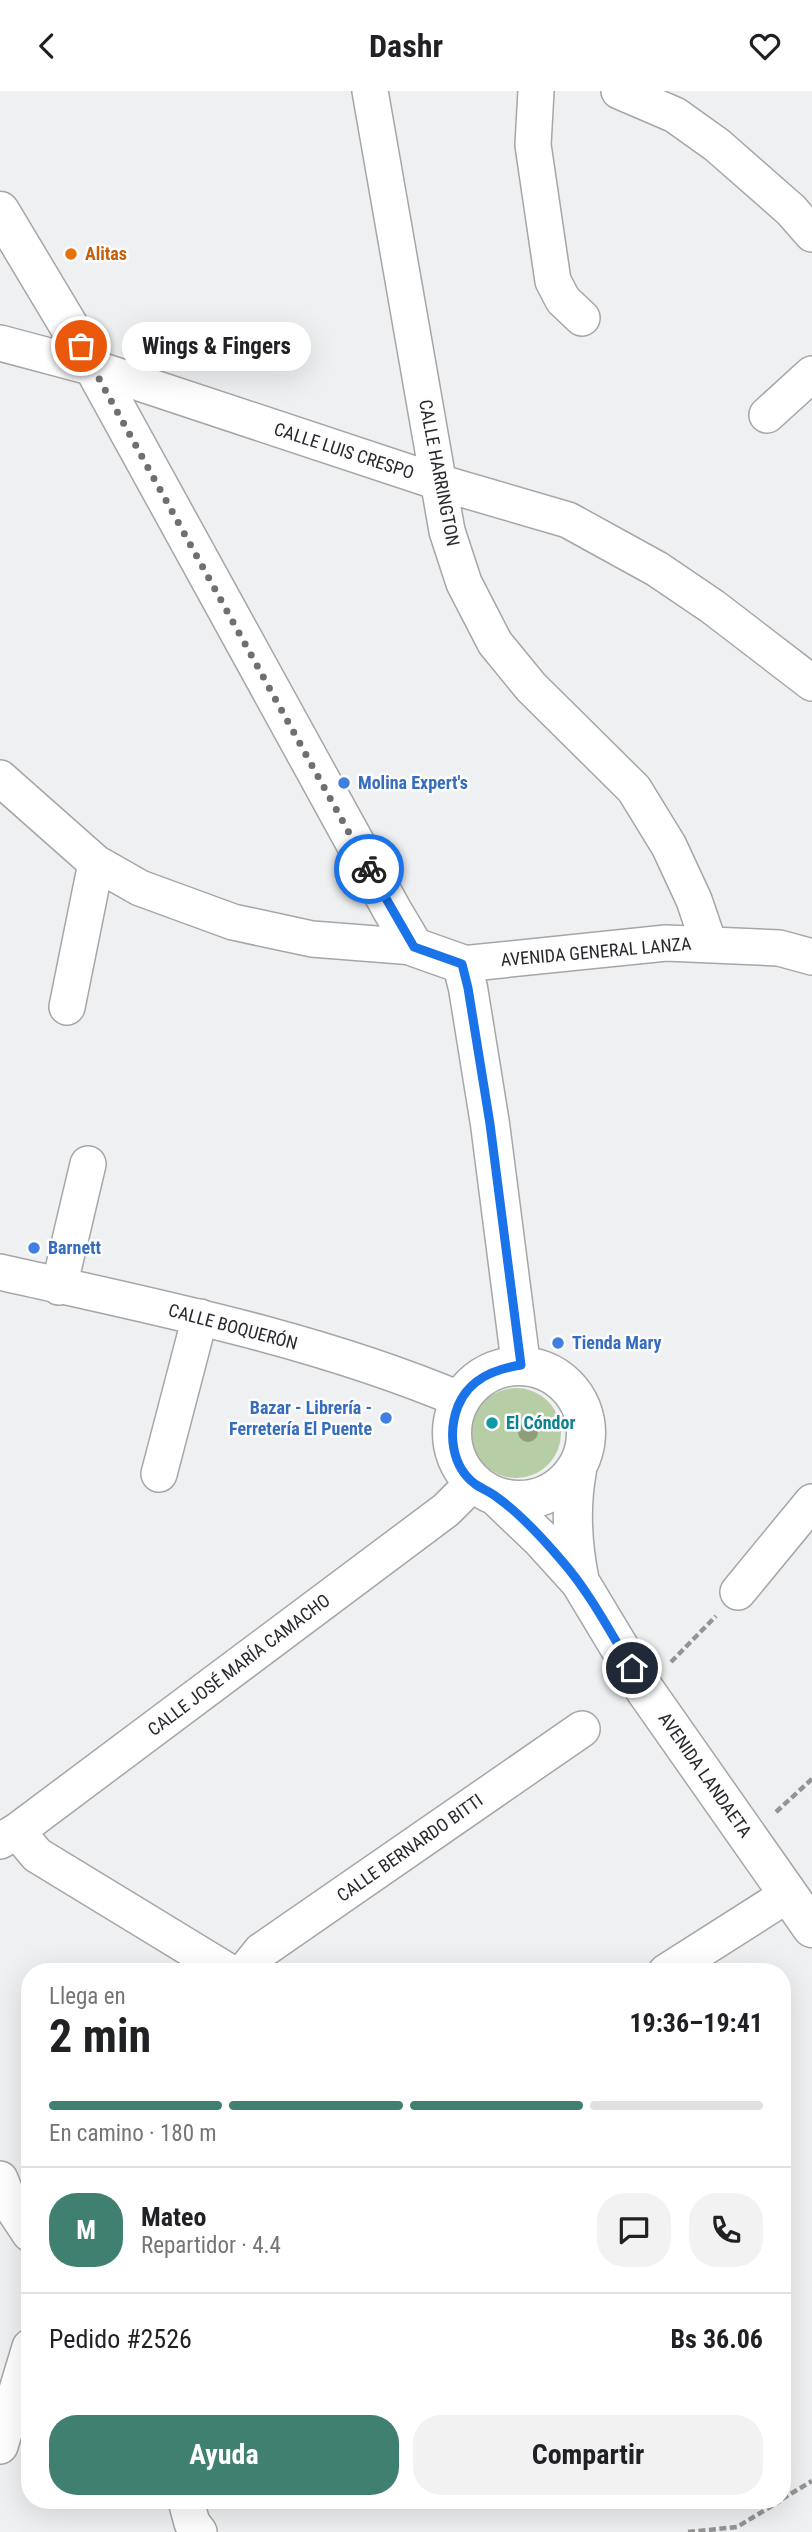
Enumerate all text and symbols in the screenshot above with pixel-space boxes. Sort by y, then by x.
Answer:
icon: back [28,27,66,65]
text: Dashr [369,27,443,65]
icon: heart [746,27,784,65]
place label: Alitas [85,243,127,264]
marker: Alitas [63,246,79,262]
pin [51,316,111,376]
callout: Wings & Fingers [123,321,312,371]
icon: bag [62,327,100,365]
text: Wings & Fingers [142,333,291,360]
street label: CALLE HARRINGTON [415,398,464,548]
street label: CALLE LUIS CRESPO [272,418,417,483]
place label: Molina Expert's [358,772,468,793]
marker: Molina Expert's [336,775,352,791]
courier [334,834,404,904]
icon: bike [350,850,388,888]
street label: AVENIDA GENERAL LANZA [500,933,693,970]
place label: Barnett [48,1237,102,1258]
marker: Barnett [26,1240,42,1256]
street label: CALLE BOQUERÓN [166,1299,300,1354]
place label: Tienda Mary [572,1332,662,1353]
marker: Tienda Mary [550,1335,566,1351]
place label: Bazar - Librería - Ferretería El Puente [229,1397,372,1439]
marker: Bazar - Librería - Ferretería El Puente [378,1410,394,1426]
place label: El Cóndor [506,1412,575,1433]
marker: El Cóndor [484,1415,500,1431]
street label: CALLE JOSÉ MARÍA CAMACHO [144,1589,334,1740]
pin [602,1638,662,1698]
icon: home [613,1649,651,1687]
street label: AVENIDA LANDAETA [654,1708,757,1842]
street label: CALLE BERNARDO BITTI [333,1789,487,1906]
text: Llega en [49,1983,126,2010]
text: 19:36–19:41 [629,2008,763,2038]
text: 2 min [49,2009,151,2063]
text: En camino · 180 m [49,2120,217,2147]
button: chat [597,2193,671,2267]
button: phone [689,2193,763,2267]
text: Mateo [141,2202,206,2232]
text: M [76,2215,96,2245]
text: Repartidor · 4.4 [141,2232,281,2259]
text: Pedido #2526 [49,2324,192,2354]
text: Bs 36.06 [671,2324,763,2354]
button: Ayuda [49,2415,399,2495]
button: Compartir [413,2415,763,2495]

